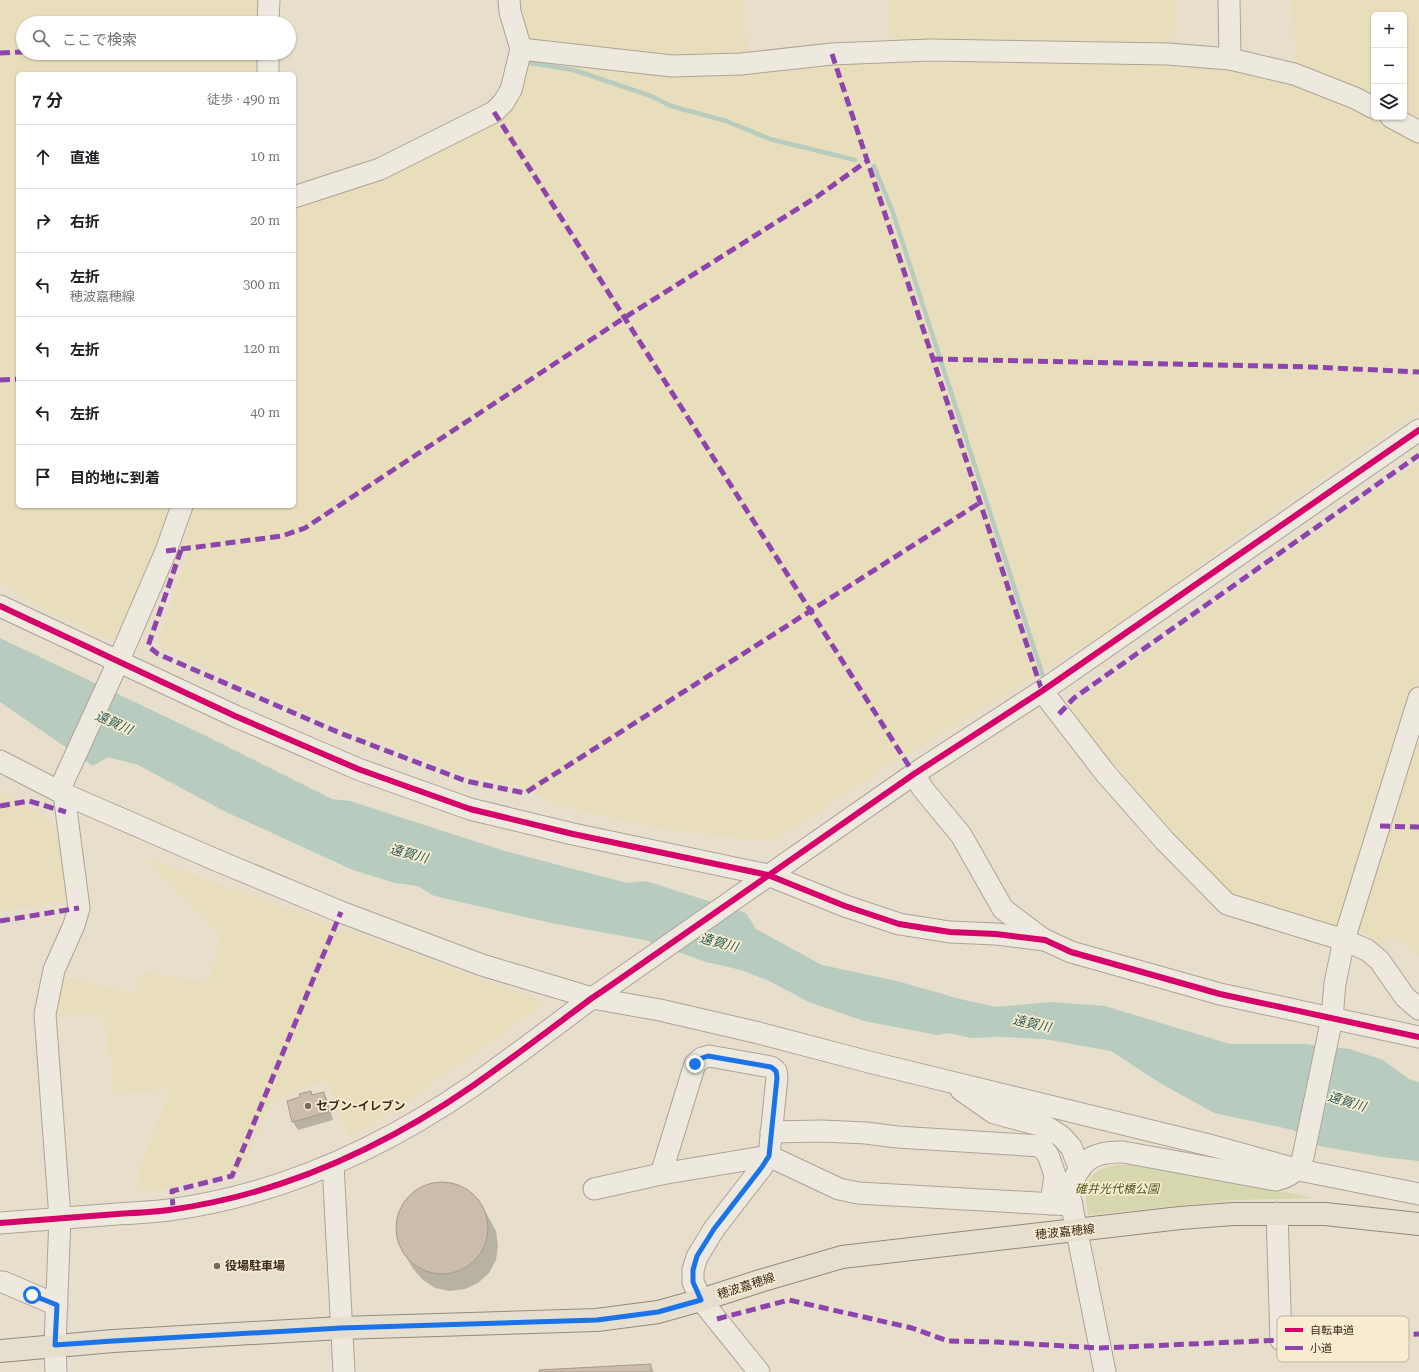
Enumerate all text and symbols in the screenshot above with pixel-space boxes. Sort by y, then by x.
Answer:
map controls [1371,12,1407,120]
button: + [1371,12,1407,48]
search box [16,16,296,60]
icon: search [30,27,52,49]
text: ここで検索 [62,31,137,49]
button: − [1371,48,1407,84]
button: layers [1371,84,1407,120]
text: 7 分 [32,90,63,110]
text: 徒歩 · 490 m [207,92,280,107]
icon: ahead [32,146,54,168]
text: 直進 [70,149,100,167]
text: 10 m [250,149,280,164]
icon: right [32,210,54,232]
text: 右折 [70,213,100,231]
text: 20 m [250,213,280,228]
text: 左折 [70,268,100,286]
icon: left [32,274,54,296]
text: 300 m [243,277,280,292]
text: 穂波嘉穂線 [70,289,135,304]
icon: left [32,338,54,360]
text: 左折 [70,341,100,359]
text: 120 m [243,341,280,356]
icon: left [32,402,54,424]
text: 左折 [70,405,100,423]
text: 40 m [250,405,280,420]
icon: arrive [32,466,54,488]
text: 目的地に到着 [70,469,160,487]
water label: 遠賀川 [93,708,136,738]
water label: 遠賀川 [388,841,432,866]
water label: 遠賀川 [698,930,742,955]
water label: 遠賀川 [1011,1012,1054,1035]
route end [686,1055,704,1073]
water label: 遠賀川 [1326,1089,1370,1115]
place label: セブン-イレブン [316,1099,406,1113]
marker: セブン-イレブン [303,1101,313,1111]
park label: 碓井光代橋公園 [1075,1182,1161,1196]
street label: 穂波嘉穂線 [1034,1222,1096,1242]
place label: 役場駐車場 [225,1259,285,1273]
marker: 役場駐車場 [212,1261,222,1271]
street label: 穂波嘉穂線 [715,1270,777,1302]
route start [23,1286,41,1304]
legend [1277,1316,1409,1362]
text: 自転車道 [1310,1324,1354,1337]
text: 小道 [1310,1342,1332,1355]

